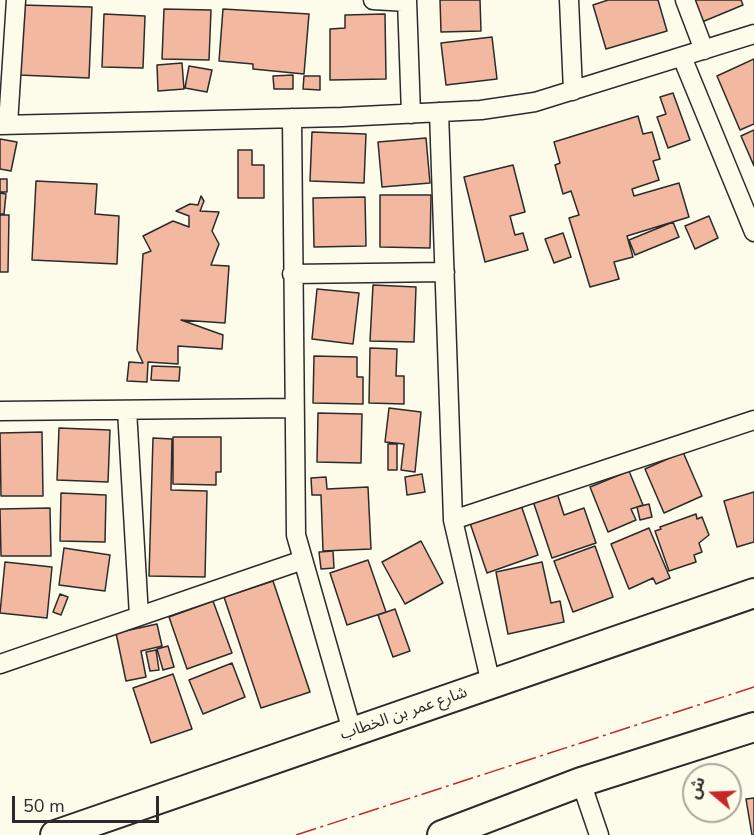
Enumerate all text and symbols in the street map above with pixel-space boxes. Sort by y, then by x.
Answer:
street label: شارع عمر بن الخطاب [338,683,470,745]
north arrow [682,763,742,823]
text: ش [683,774,711,802]
scale bar [15,784,162,822]
text: 50 m [23,794,65,818]

